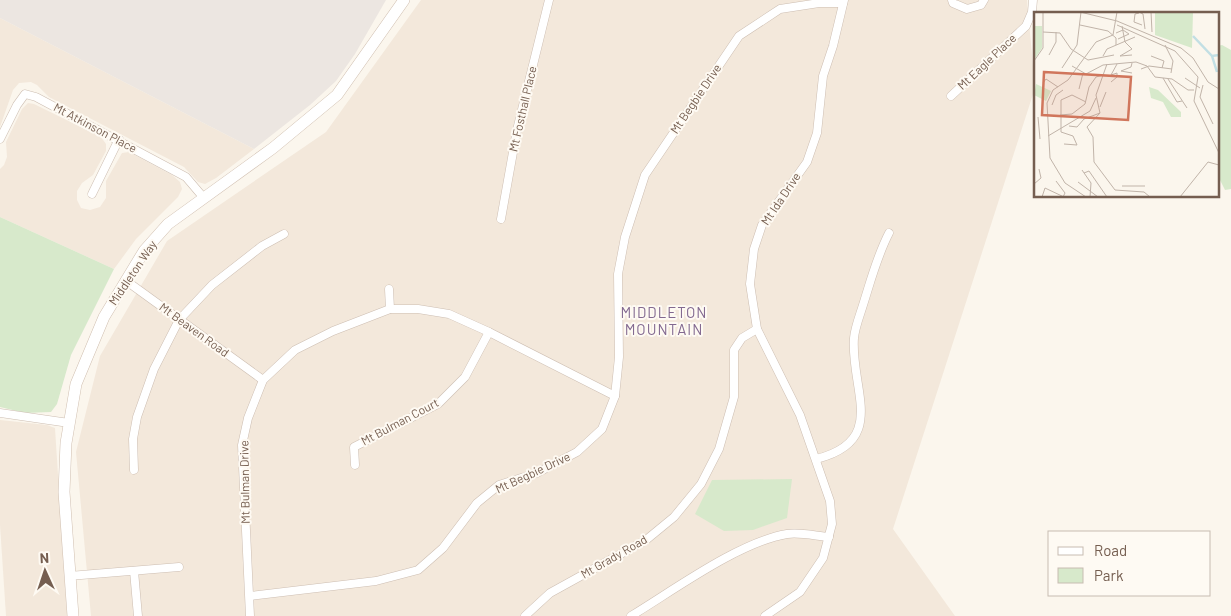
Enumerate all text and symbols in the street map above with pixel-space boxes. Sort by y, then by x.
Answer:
inset map [1034,12,1218,198]
street label: Mt Eagle Place [954,30,1019,92]
street label: Mt Begbie Drive [667,61,724,136]
street label: Mt Fosthall Place [505,65,539,153]
street label: Mt Atkinson Place [51,99,139,155]
street label: Mt Ida Drive [758,170,803,227]
street label: Middleton Way [105,237,159,307]
street label: Mt Beaven Road [157,299,232,359]
district label: MIDDLETON MOUNTAIN [620,303,708,338]
street label: Mt Bulman Court [358,395,441,447]
street label: Mt Bulman Drive [236,440,252,524]
street label: Mt Begbie Drive [493,449,572,496]
legend [1048,531,1211,596]
street label: Mt Grady Road [578,532,649,581]
text: Road [1094,541,1127,559]
north arrow [20,546,70,596]
text: N [39,549,49,566]
text: Park [1094,566,1124,584]

